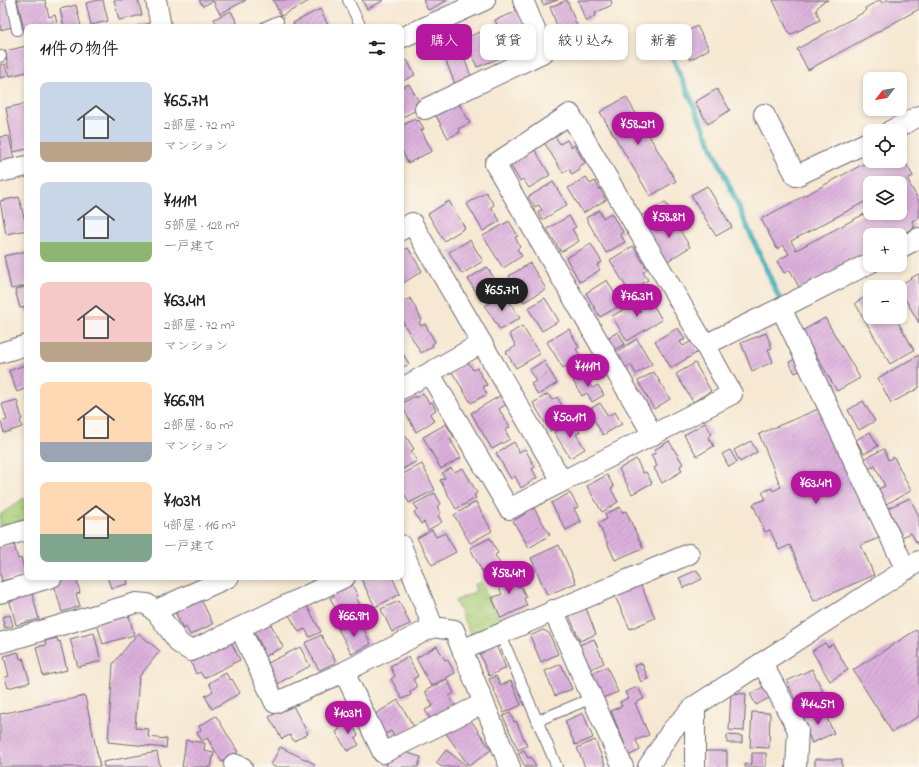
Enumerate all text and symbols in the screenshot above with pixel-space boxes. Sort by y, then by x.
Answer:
chip: 購入 [416,24,472,60]
chip: 賃貸 [480,24,536,60]
chip: 絞り込み [544,24,628,60]
chip: 新着 [636,24,692,60]
text: 11件の物件 [40,37,119,62]
icon: filters [366,37,388,59]
north arrow [863,72,907,116]
map controls [863,72,907,324]
text: ¥65.7M [164,89,209,114]
icon: home [72,98,120,146]
pin: ¥58.2M [605,112,671,146]
text: ¥58.2M [621,115,655,134]
text: 2部屋 · 72 m² [164,116,235,135]
button: locate [863,124,907,168]
text: マンション [164,137,228,156]
button: layers [863,176,907,220]
text: ¥111M [164,189,197,214]
icon: home [72,198,120,246]
pin: ¥58.8M [636,205,702,239]
text: ¥58.8M [653,208,685,227]
text: 5部屋 · 128 m² [164,216,239,235]
button: + [863,228,907,272]
text: 一戸建て [164,237,216,256]
pin: ¥65.7M [469,278,535,312]
button: − [863,280,907,324]
text: ¥65.7M [485,281,519,300]
pin: ¥76.3M [604,284,670,318]
text: ¥76.3M [621,287,653,306]
text: ¥63.4M [164,289,206,314]
icon: home [72,298,120,346]
text: 2部屋 · 72 m² [164,316,235,335]
text: マンション [164,337,228,356]
pin: ¥111M [560,354,616,388]
text: ¥111M [575,357,601,376]
text: ¥66.9M [164,389,205,414]
icon: home [72,398,120,446]
pin: ¥50.1M [537,405,603,439]
text: ¥50.1M [554,408,586,427]
text: 2部屋 · 80 m² [164,416,233,435]
text: マンション [164,437,228,456]
pin: ¥63.4M [783,471,849,505]
text: ¥63.4M [800,474,832,493]
text: ¥103M [164,489,201,514]
icon: home [72,498,120,546]
text: 4部屋 · 116 m² [164,516,236,535]
text: 一戸建て [164,537,216,556]
pin: ¥58.4M [476,561,542,595]
text: ¥58.4M [492,564,526,583]
pin: ¥66.9M [321,604,387,638]
text: ¥66.9M [339,607,369,626]
pin: ¥44.5M [785,692,851,726]
text: ¥44.5M [801,695,835,714]
pin: ¥103M [320,701,376,735]
text: ¥103M [334,704,362,723]

